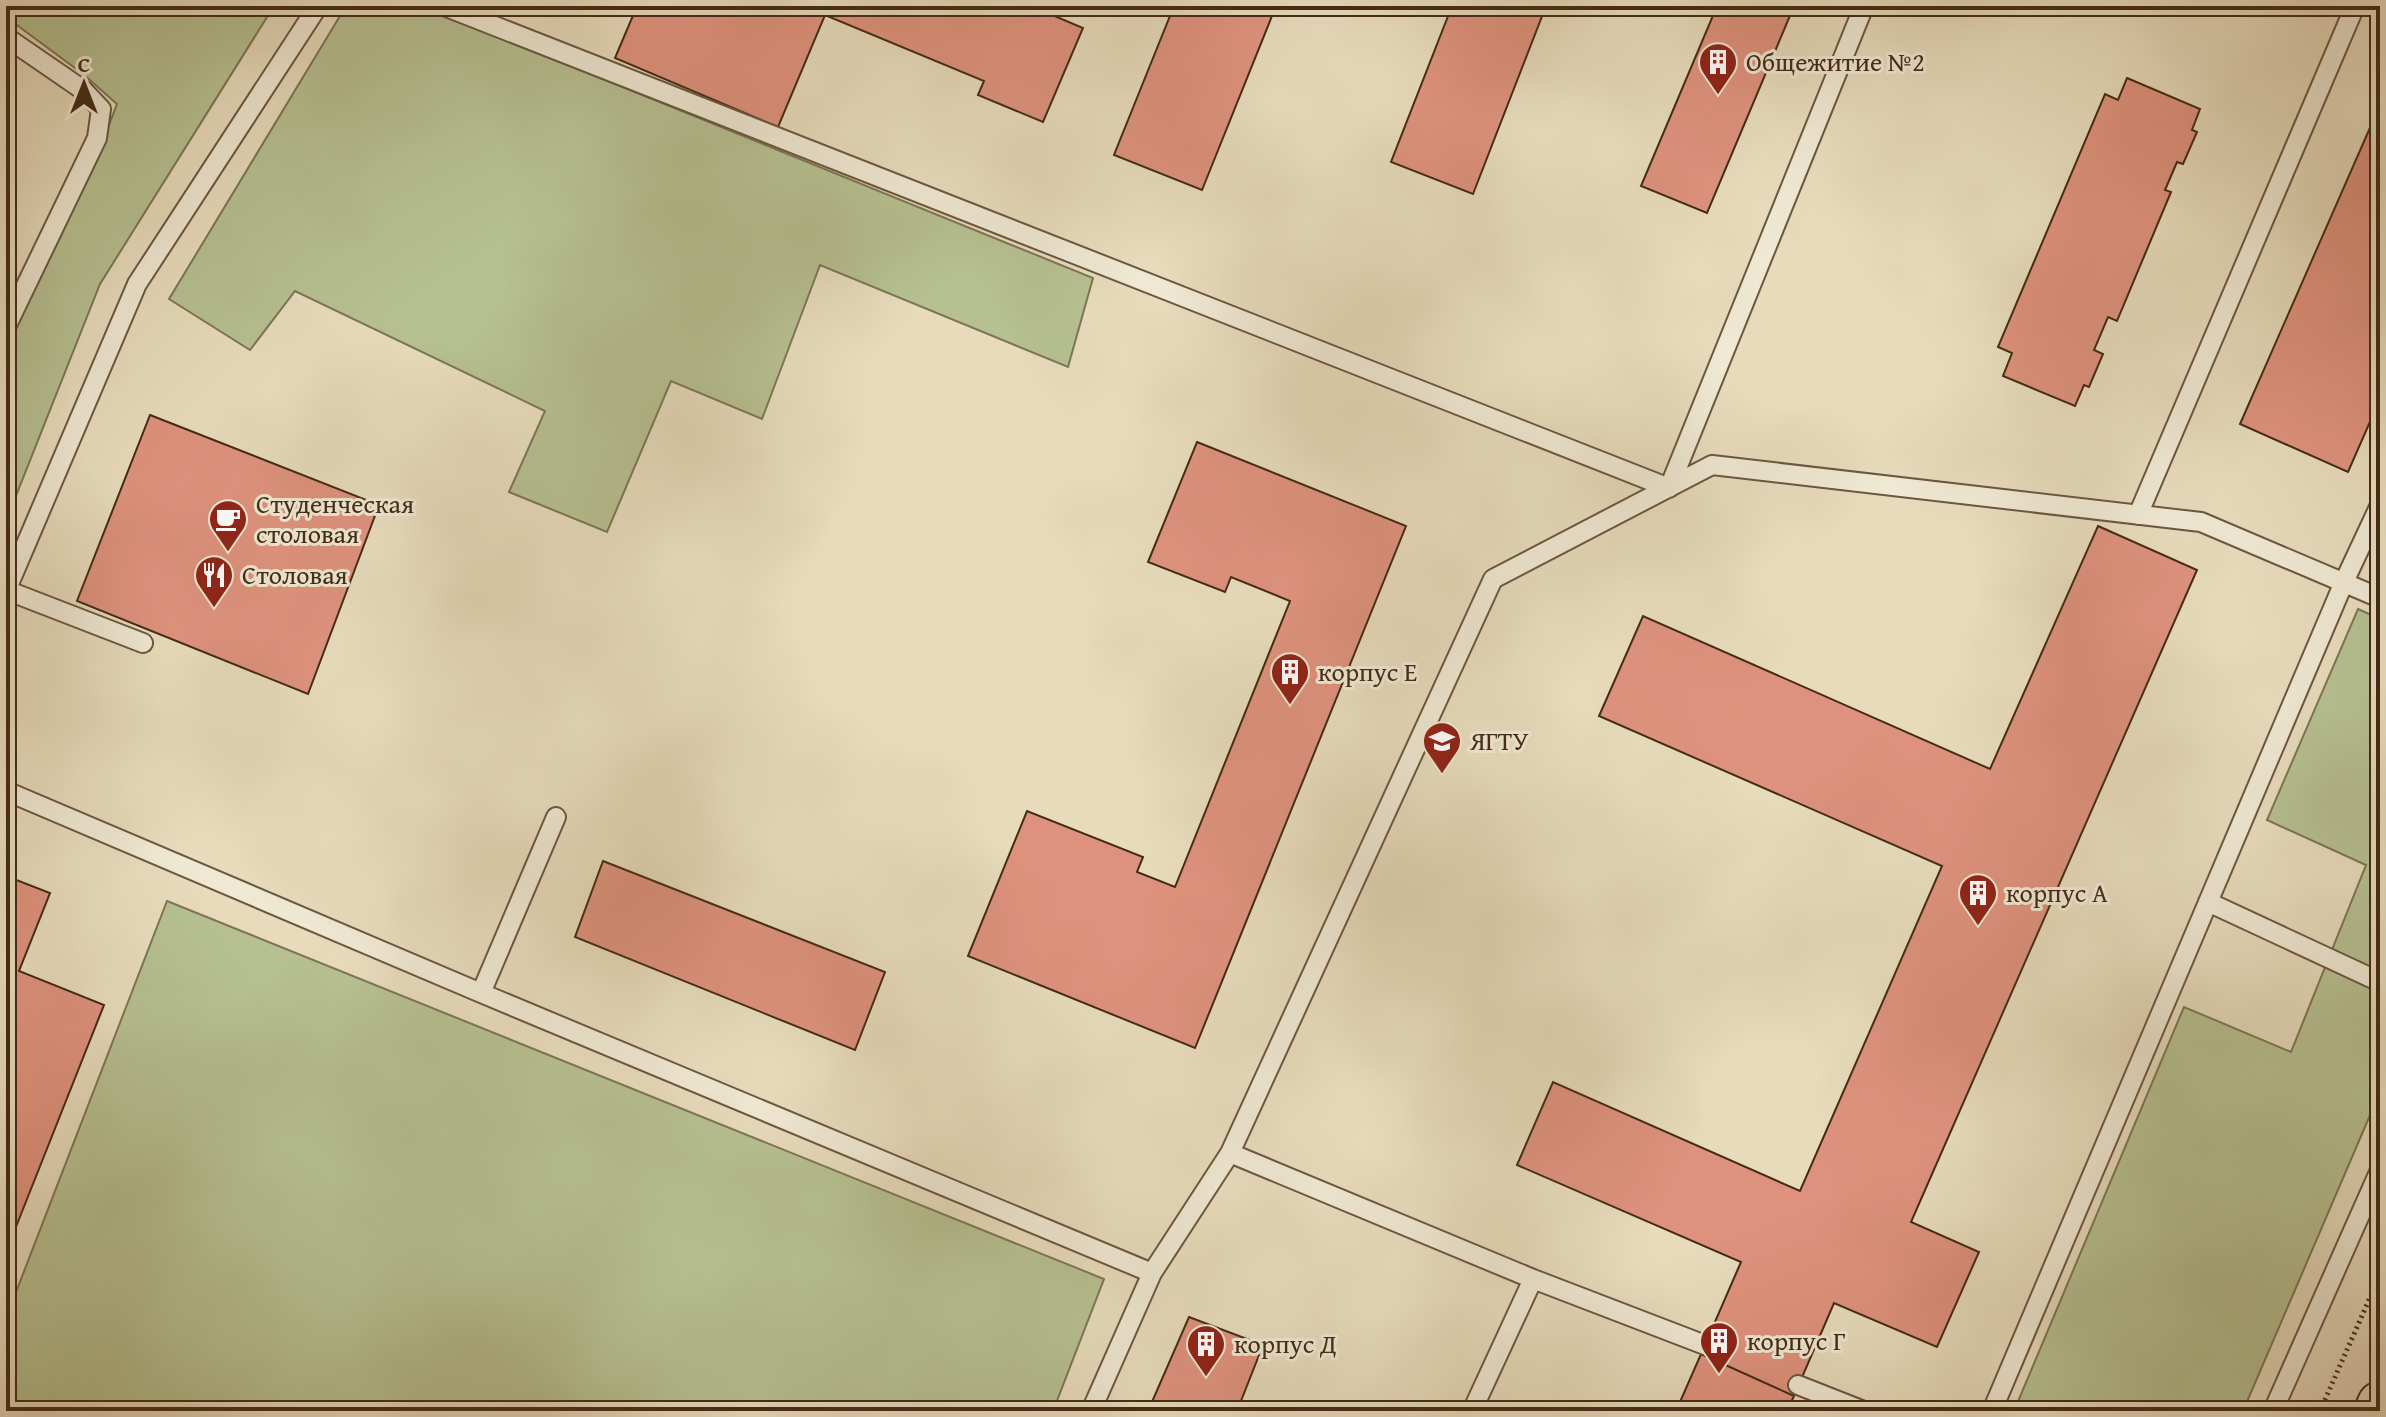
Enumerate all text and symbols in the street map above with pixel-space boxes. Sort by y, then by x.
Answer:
building icon: Общежитие №2 [1697,41,1739,96]
place label: Общежитие №2 [1746,42,1925,81]
north arrow [44,44,124,124]
text: С [78,48,90,80]
place label: Студенческая столовая [256,484,414,553]
cafe icon: Студенческая столовая [207,498,249,553]
restaurant icon: Столовая [193,554,235,609]
place label: Столовая [242,555,348,594]
building icon: корпус Е [1269,651,1311,706]
place label: корпус Е [1318,652,1417,691]
school or university icon: ЯГТУ [1421,720,1463,775]
place label: ЯГТУ [1469,721,1528,760]
building icon: корпус А [1957,872,1999,927]
place label: корпус А [2006,873,2108,912]
building icon: корпус Г [1698,1320,1740,1375]
place label: корпус Г [1747,1321,1846,1360]
building icon: корпус Д [1185,1323,1227,1378]
place label: корпус Д [1234,1324,1337,1363]

